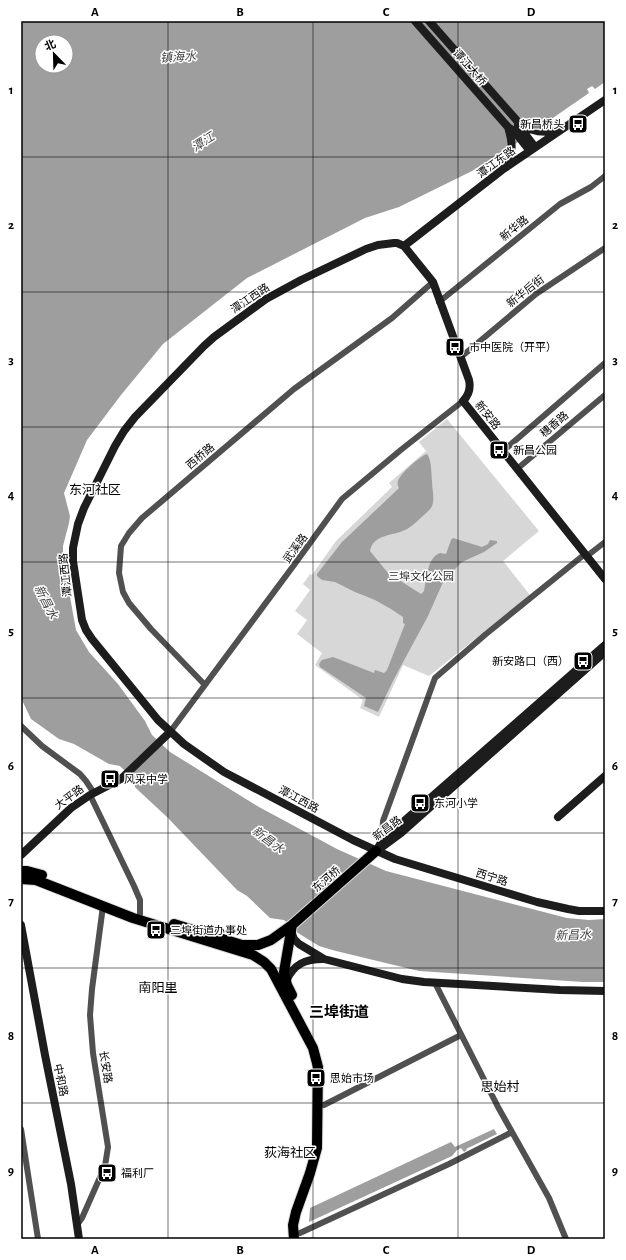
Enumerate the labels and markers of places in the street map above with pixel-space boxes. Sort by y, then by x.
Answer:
bus stop icon: 新昌桥头 [567,113,589,135]
place label: 新昌桥头 [520,118,564,130]
bus stop icon: 市中医院（开平） [444,336,466,358]
place label: 市中医院（开平） [469,341,557,353]
bus stop icon: 新昌公园 [488,439,510,461]
place label: 新昌公园 [513,444,557,456]
bus stop icon: 新安路口（西） [572,650,594,672]
place label: 新安路口（西） [492,655,569,667]
bus stop icon: 风采中学 [99,768,121,790]
place label: 风采中学 [124,773,168,785]
bus stop icon: 东河小学 [409,792,431,814]
place label: 东河小学 [434,797,478,809]
bus stop icon: 三埠街道办事处 [145,919,167,941]
place label: 三埠街道办事处 [170,924,247,936]
bus stop icon: 思始市场 [305,1067,327,1089]
place label: 思始市场 [330,1072,374,1084]
bus stop icon: 福利厂 [96,1162,118,1184]
place label: 福利厂 [121,1167,154,1179]

